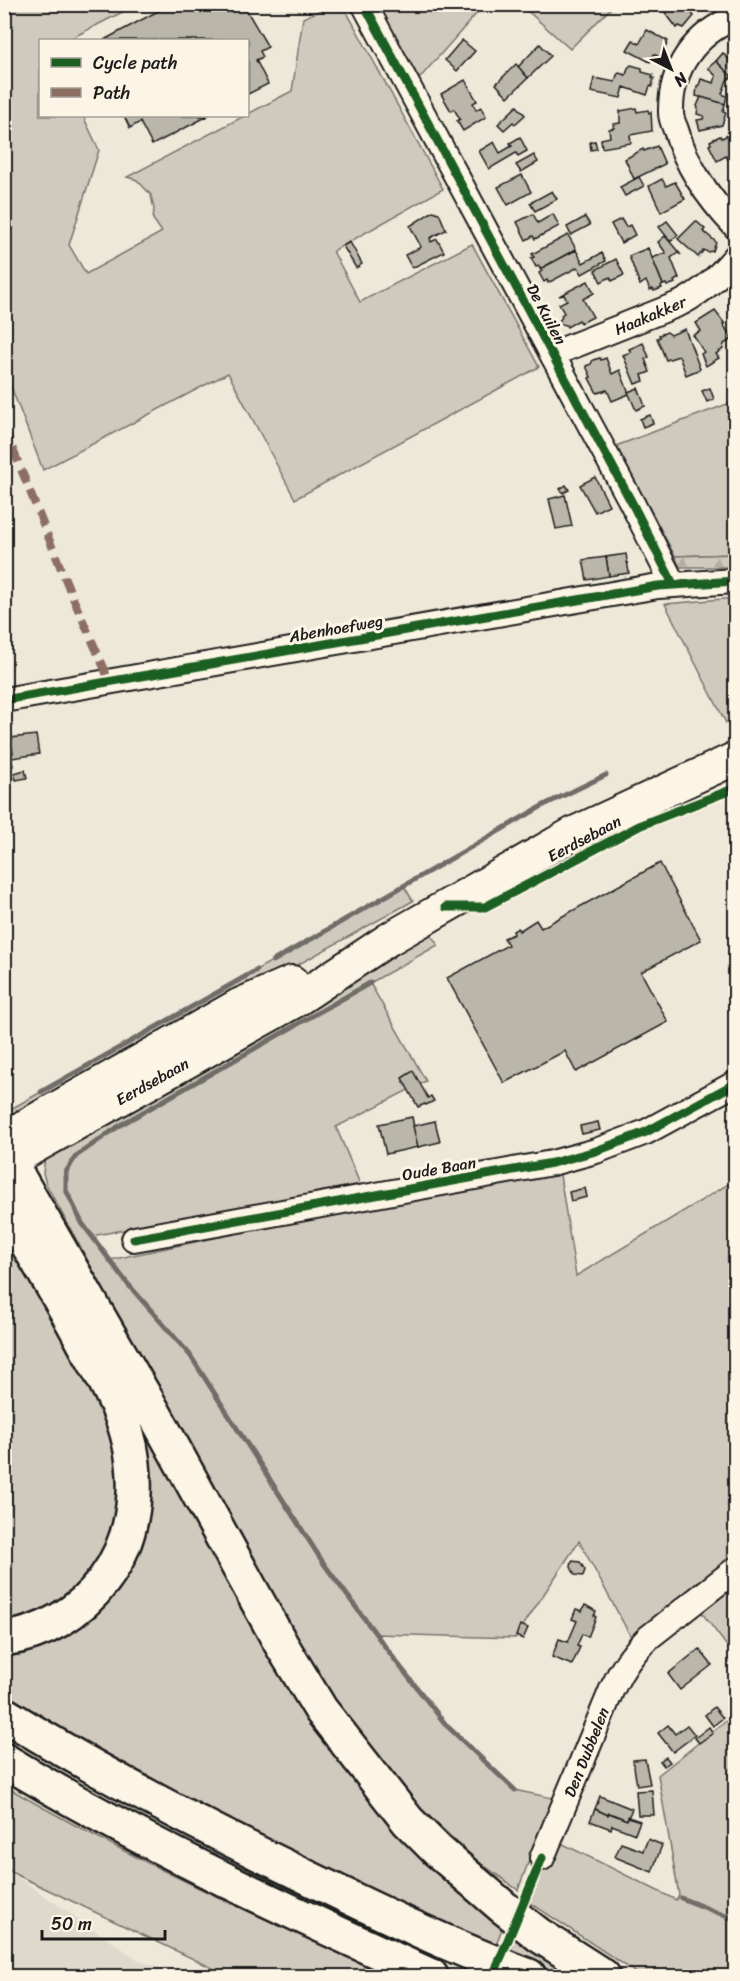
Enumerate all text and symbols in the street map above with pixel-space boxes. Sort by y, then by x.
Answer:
legend [39,39,249,117]
north arrow [641,39,701,99]
text: Cycle path [93,47,177,79]
text: N [666,65,695,95]
text: Path [93,77,130,109]
street label: De Kuilen [518,278,575,351]
street label: Haakakker [610,287,692,344]
street label: Abenhoefweg [286,606,385,651]
street label: Eerdsebaan [542,807,627,870]
street label: Eerdsebaan [110,1049,195,1114]
street label: Oude Baan [400,1148,479,1189]
street label: Den Dubbelen [555,1702,618,1802]
scale bar [42,1903,165,1941]
text: 50 m [51,1908,92,1940]

